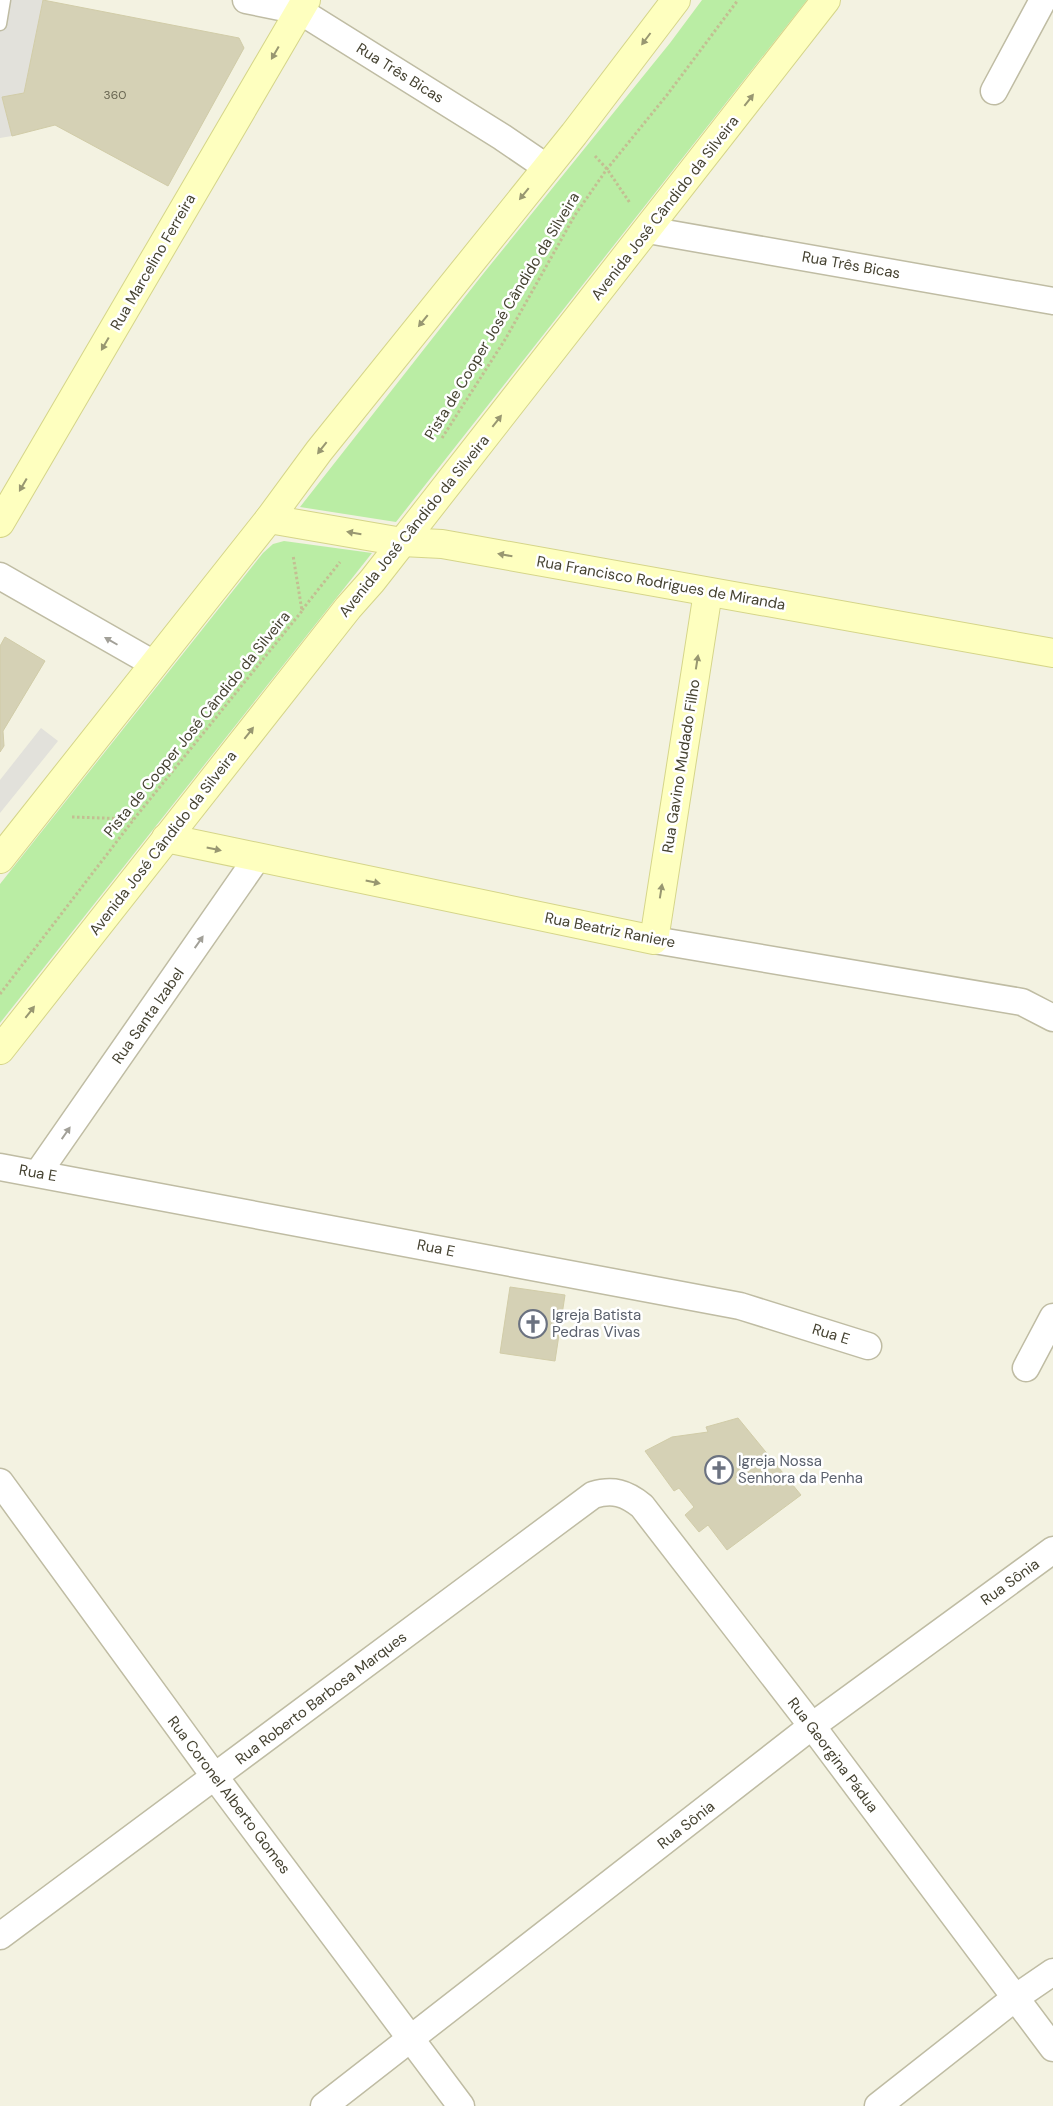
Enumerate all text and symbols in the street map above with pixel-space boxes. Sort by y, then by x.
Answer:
one-way arrow [641,32,652,45]
street label: Rua Três Bicas [353,38,447,108]
one-way arrow [271,46,279,61]
house number: 360 [104,87,126,103]
one-way arrow [743,94,754,107]
street label: Avenida José Cândido da Silveira [587,112,743,304]
one-way arrow [519,187,530,200]
street label: Pista de Cooper José Cândido da Silveira [420,189,584,443]
street label: Rua Marcelino Ferreira [106,190,200,334]
street label: Rua Três Bicas [800,247,902,283]
one-way arrow [417,314,428,327]
one-way arrow [100,338,109,351]
one-way arrow [492,415,503,428]
street label: Avenida José Cândido da Silveira [334,431,494,621]
one-way arrow [316,441,327,454]
one-way arrow [18,478,27,491]
one-way arrow [346,529,362,537]
one-way arrow [497,550,513,558]
street label: Rua Francisco Rodrigues de Miranda [535,551,787,615]
street label: Pista de Cooper José Cândido da Silveira [99,607,295,841]
one-way arrow [104,636,118,645]
one-way arrow [693,653,701,669]
street label: Rua Gavino Mudado Filho [657,678,705,854]
one-way arrow [244,727,255,740]
street label: Avenida José Cândido da Silveira [85,747,241,939]
one-way arrow [206,845,221,853]
one-way arrow [365,878,380,886]
one-way arrow [657,883,665,899]
street label: Rua Beatriz Raniere [543,908,677,952]
one-way arrow [194,935,204,949]
street label: Rua Santa Izabel [107,964,189,1068]
one-way arrow [25,1005,35,1019]
one-way arrow [61,1126,71,1140]
street label: Rua E [17,1160,59,1186]
street label: Rua E [415,1235,457,1261]
place label: Igreja Batista Pedras Vivas [552,1305,641,1342]
church icon: Igreja Batista Pedras Vivas [518,1309,548,1339]
street label: Rua E [810,1319,852,1349]
place label: Igreja Nossa Senhora da Penha [738,1451,863,1488]
church icon: Igreja Nossa Senhora da Penha [704,1455,734,1485]
street label: Rua Sônia [977,1554,1043,1610]
street label: Rua Roberto Barbosa Marques [231,1627,411,1769]
street label: Rua Georgina Pádua [783,1693,883,1817]
street label: Rua Coronel Alberto Gomes [163,1712,295,1878]
street label: Rua Sônia [653,1796,719,1854]

